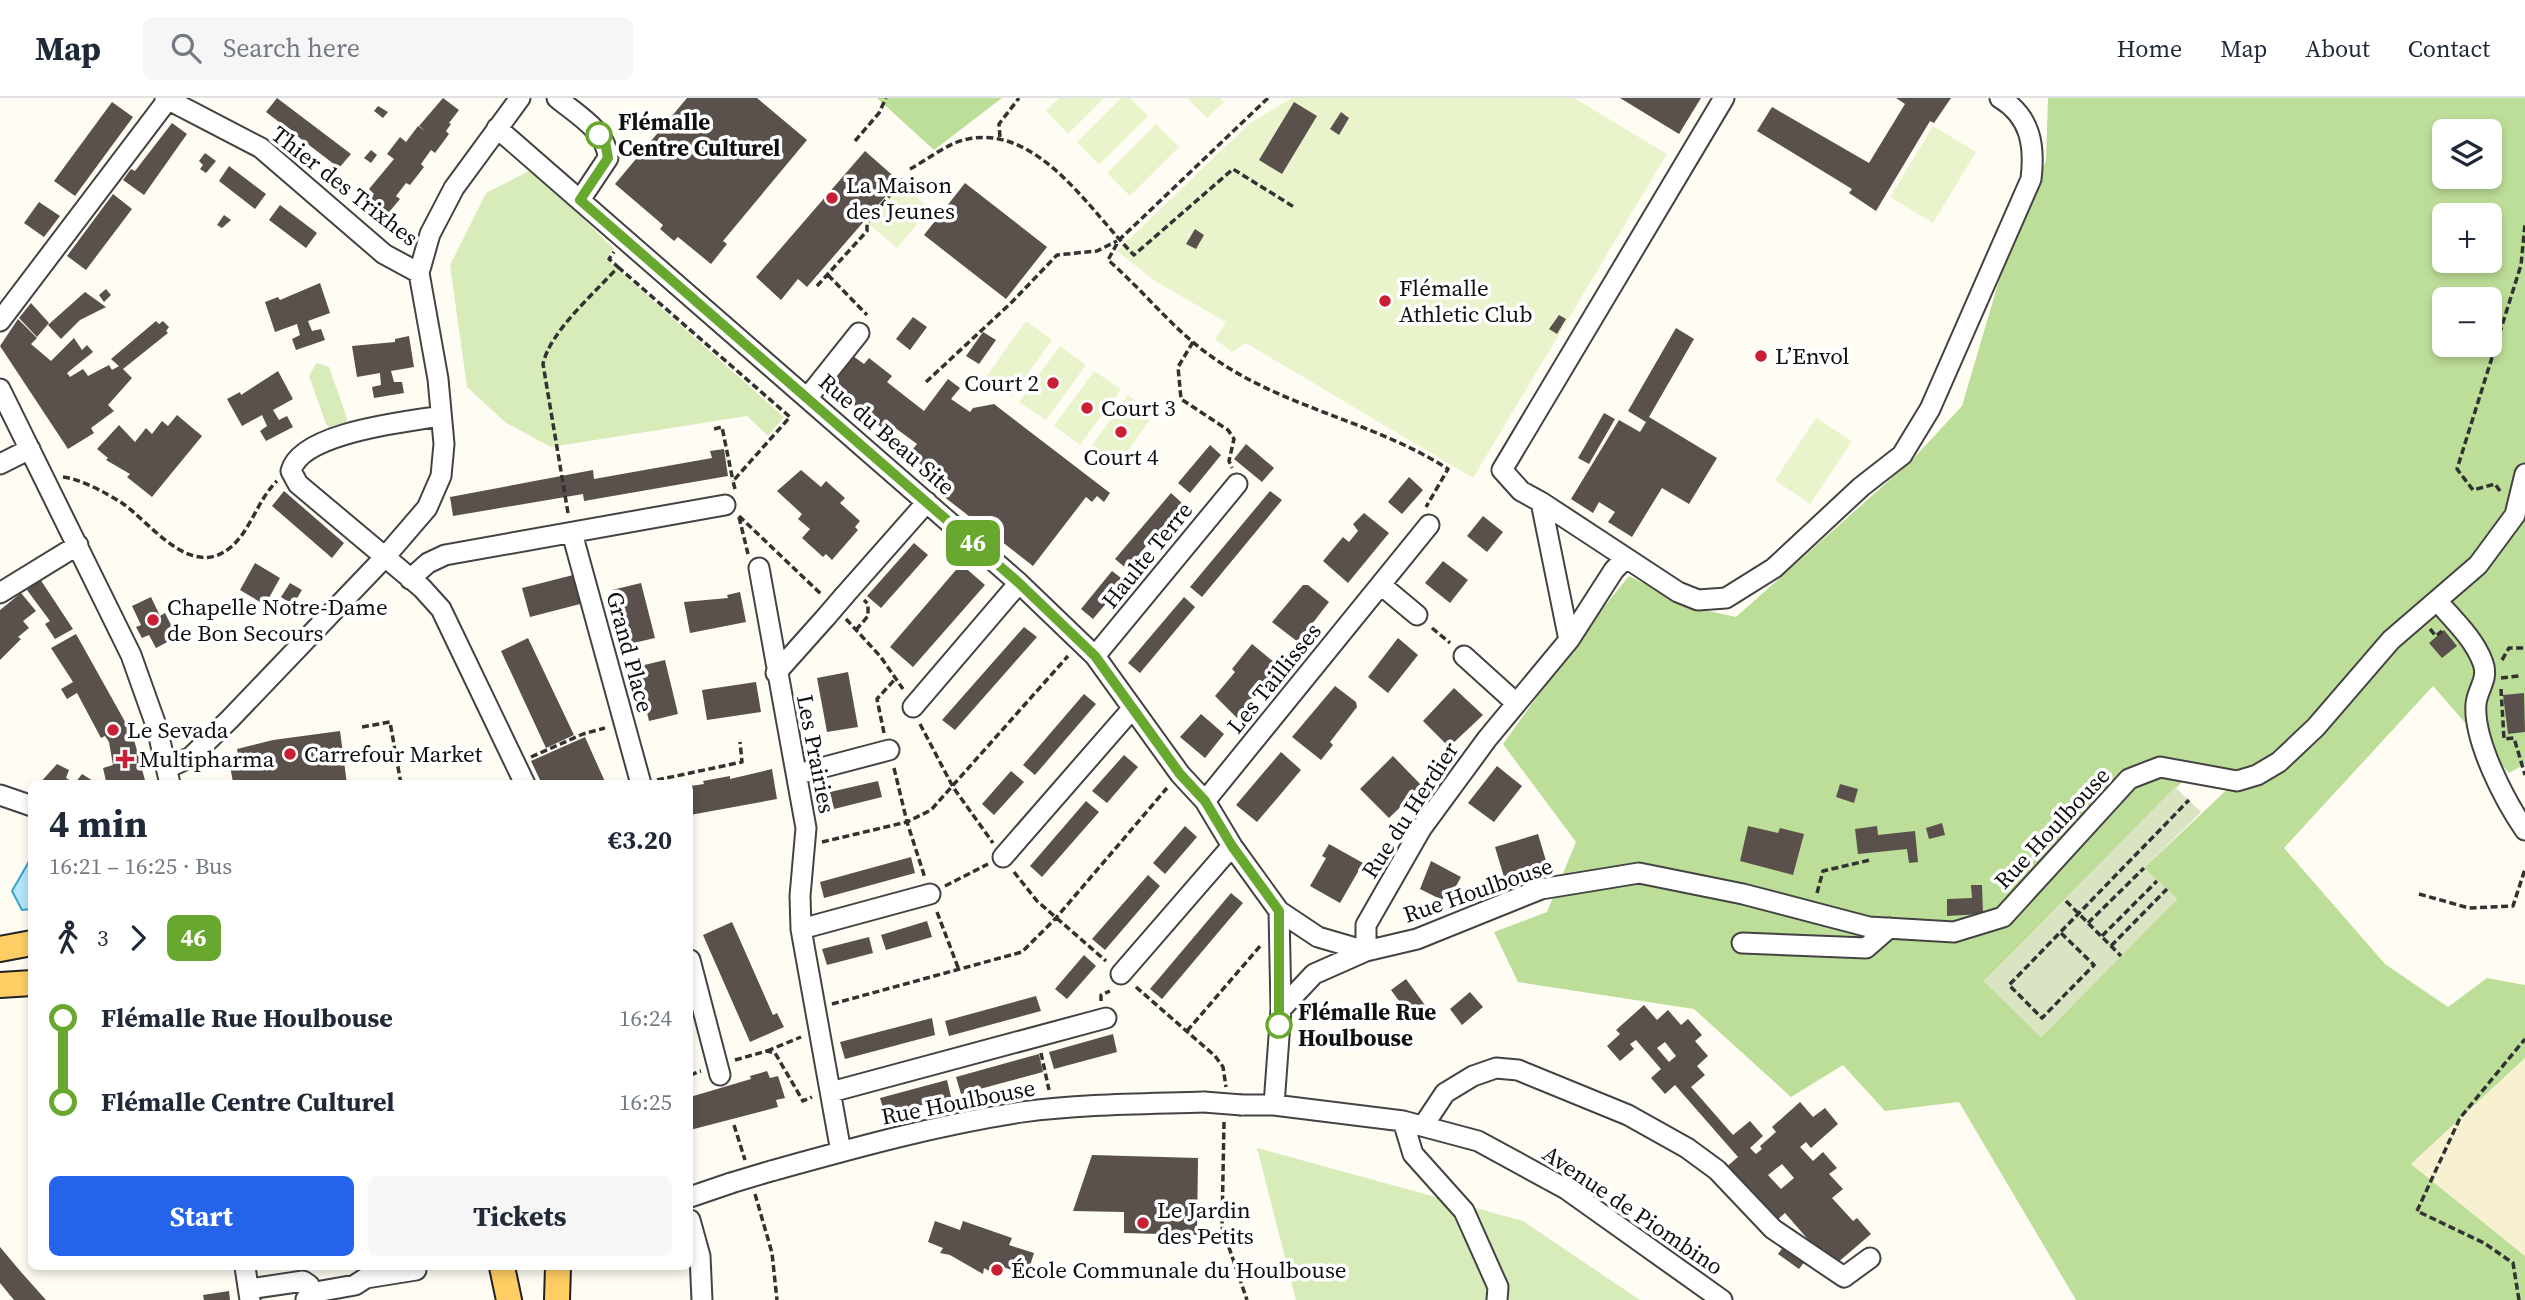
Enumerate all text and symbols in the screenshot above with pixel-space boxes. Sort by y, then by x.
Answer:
search box [143,17,633,80]
text: Map [35,26,101,71]
icon: search [167,29,205,67]
text: Search here [223,30,360,66]
text: Home [2117,32,2182,65]
text: Map [2220,32,2267,65]
text: About [2305,32,2370,65]
text: Contact [2408,32,2490,65]
place label: Flémalle Centre Culturel [618,106,780,164]
street label: Thier des Trixhes [265,118,425,254]
map controls [2432,119,2502,357]
button: layers [2432,119,2502,189]
marker: Flémalle Centre Culturel [586,122,612,148]
place label: La Maison des Jeunes [846,169,955,227]
marker: La Maison des Jeunes [824,190,840,206]
button: + [2432,203,2502,273]
place label: Flémalle Athletic Club [1399,272,1532,330]
button: − [2432,287,2502,357]
marker: Flémalle Athletic Club [1377,293,1393,309]
place label: L’Envol [1775,340,1850,372]
marker: L’Envol [1753,348,1769,364]
street label: Rue du Beau Site [812,366,962,502]
place label: Court 2 [964,367,1039,399]
marker: Court 2 [1045,375,1061,391]
place label: Court 3 [1101,392,1176,424]
marker: Court 3 [1079,400,1095,416]
marker: Court 4 [1113,424,1129,440]
place label: Court 4 [1084,441,1159,473]
street label: Haulte Terre [1094,495,1200,615]
line badge: 46 [942,520,1004,566]
text: 46 [960,526,986,559]
street label: Grand Place [599,588,661,716]
place label: Chapelle Notre-Dame de Bon Secours [167,591,388,649]
marker: Chapelle Notre-Dame de Bon Secours [145,612,161,628]
street label: Les Taillisses [1219,616,1329,740]
street label: Les Prairies [789,692,843,816]
place label: Le Sevada [127,714,229,746]
marker: Le Sevada [105,722,121,738]
street label: Rue du Herdier [1354,735,1466,884]
place label: Carrefour Market [304,738,483,770]
place label: Multipharma [139,743,275,775]
marker: Carrefour Market [282,746,298,762]
marker: Multipharma [117,751,133,767]
street label: Rue Houlbouse [1987,760,2117,896]
text: 4 min [49,798,148,850]
text: €3.20 [608,822,672,858]
street label: Rue Houlbouse [1399,849,1557,931]
text: 16:21 – 16:25 · Bus [49,850,232,882]
icon: walk [49,919,87,957]
icon: forward [119,919,157,957]
text: 46 [181,921,207,954]
text: 3 [97,922,109,954]
place label: Flémalle Rue Houlbouse [1298,996,1436,1054]
text: Flémalle Rue Houlbouse [101,1000,393,1036]
text: 16:24 [619,1002,672,1034]
marker: Flémalle Rue Houlbouse [1266,1012,1292,1038]
street label: Rue Houlbouse [878,1071,1038,1133]
text: Flémalle Centre Culturel [101,1084,395,1120]
text: 16:25 [619,1086,672,1118]
street label: Avenue de Piombino [1536,1138,1730,1282]
button: Start [49,1176,354,1256]
button: Tickets [368,1176,672,1256]
place label: Le Jardin des Petits [1157,1194,1254,1252]
marker: Le Jardin des Petits [1135,1215,1151,1231]
place label: École Communale du Houlbouse [1011,1254,1347,1286]
marker: École Communale du Houlbouse [989,1262,1005,1278]

